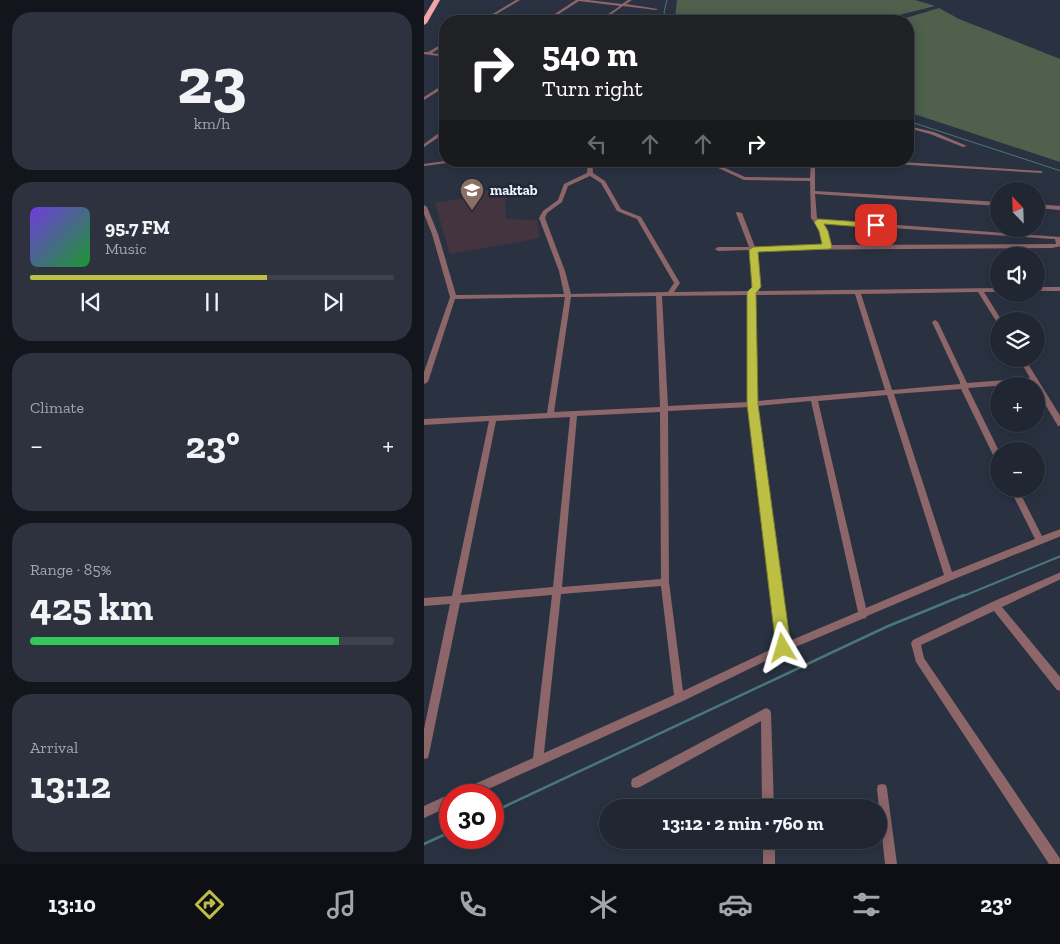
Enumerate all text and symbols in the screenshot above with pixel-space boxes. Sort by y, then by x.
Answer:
text: 540 m [542,33,638,75]
icon: right [459,35,524,100]
text: 23 [177,42,247,120]
text: Turn right [542,75,643,102]
text: km/h [194,114,230,133]
icon: left [583,130,611,158]
icon: ahead [636,130,664,158]
icon: ahead [689,130,717,158]
icon: right [742,130,770,158]
school or university icon: maktab [459,177,485,211]
place label: maktab [490,182,538,199]
north arrow [990,182,1045,238]
map controls [990,182,1045,497]
pin [855,204,897,246]
icon: arrive [862,211,890,239]
text: 95.7 FM [105,216,170,239]
text: Music [105,239,147,258]
button: sound [990,247,1045,302]
icon: previous [77,288,105,316]
icon: pause [198,288,226,316]
icon: next [319,288,347,316]
button: layers [990,312,1045,367]
button: + [990,377,1045,432]
text: Climate [30,398,84,417]
text: 23° [185,422,240,468]
text: − [30,429,43,462]
text: + [382,429,394,462]
button: − [990,442,1045,497]
text: Range · 85% [30,560,112,579]
text: 425 km [30,584,153,630]
position arrow [756,621,808,673]
text: Arrival [30,738,78,757]
text: 13:12 [30,762,111,808]
speed limit sign: 30 [439,784,504,849]
text: 13:12 · 2 min · 760 m [662,812,824,835]
icon: directions [192,887,227,922]
icon: music [324,887,359,922]
icon: phone [455,887,490,922]
icon: climate [586,887,621,922]
icon: car [718,887,753,922]
icon: filters [849,887,884,922]
text: 13:10 [48,891,96,918]
text: 23° [980,891,1012,918]

